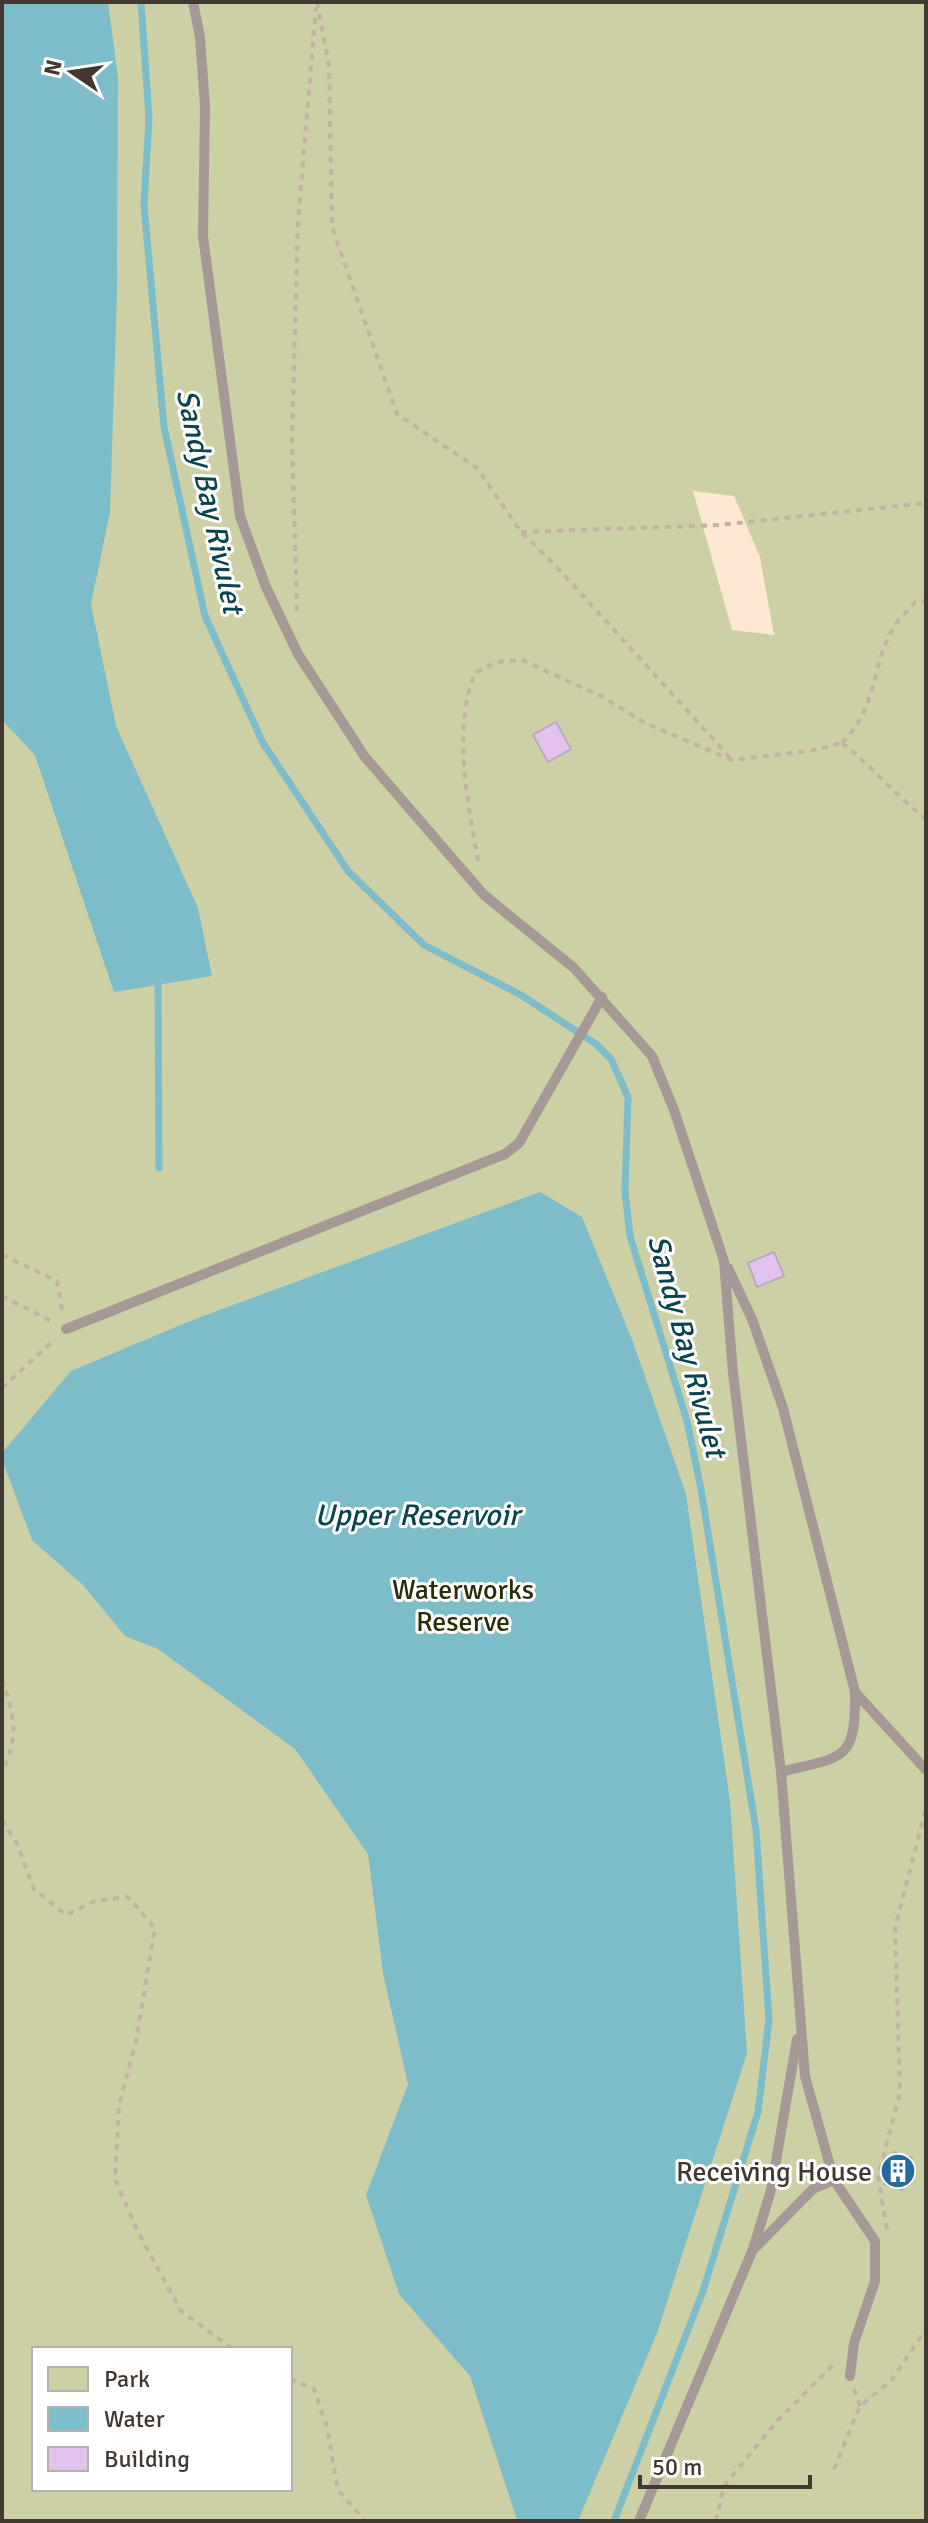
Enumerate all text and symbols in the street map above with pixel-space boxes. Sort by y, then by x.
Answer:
north arrow [32,32,112,112]
text: N [38,57,68,78]
water label: Sandy Bay Rivulet [168,386,252,620]
water label: Sandy Bay Rivulet [639,1231,735,1465]
water label: Upper Reservoir [314,1497,524,1534]
park label: Waterworks Reserve [392,1573,534,1639]
building icon: Receiving House [879,2152,917,2190]
place label: Receiving House [676,2155,872,2189]
legend [32,2347,292,2491]
text: Park [104,2364,150,2394]
text: Water [104,2404,165,2434]
scale bar [640,2439,810,2489]
text: Building [104,2444,190,2474]
text: 50 m [652,2452,702,2482]

